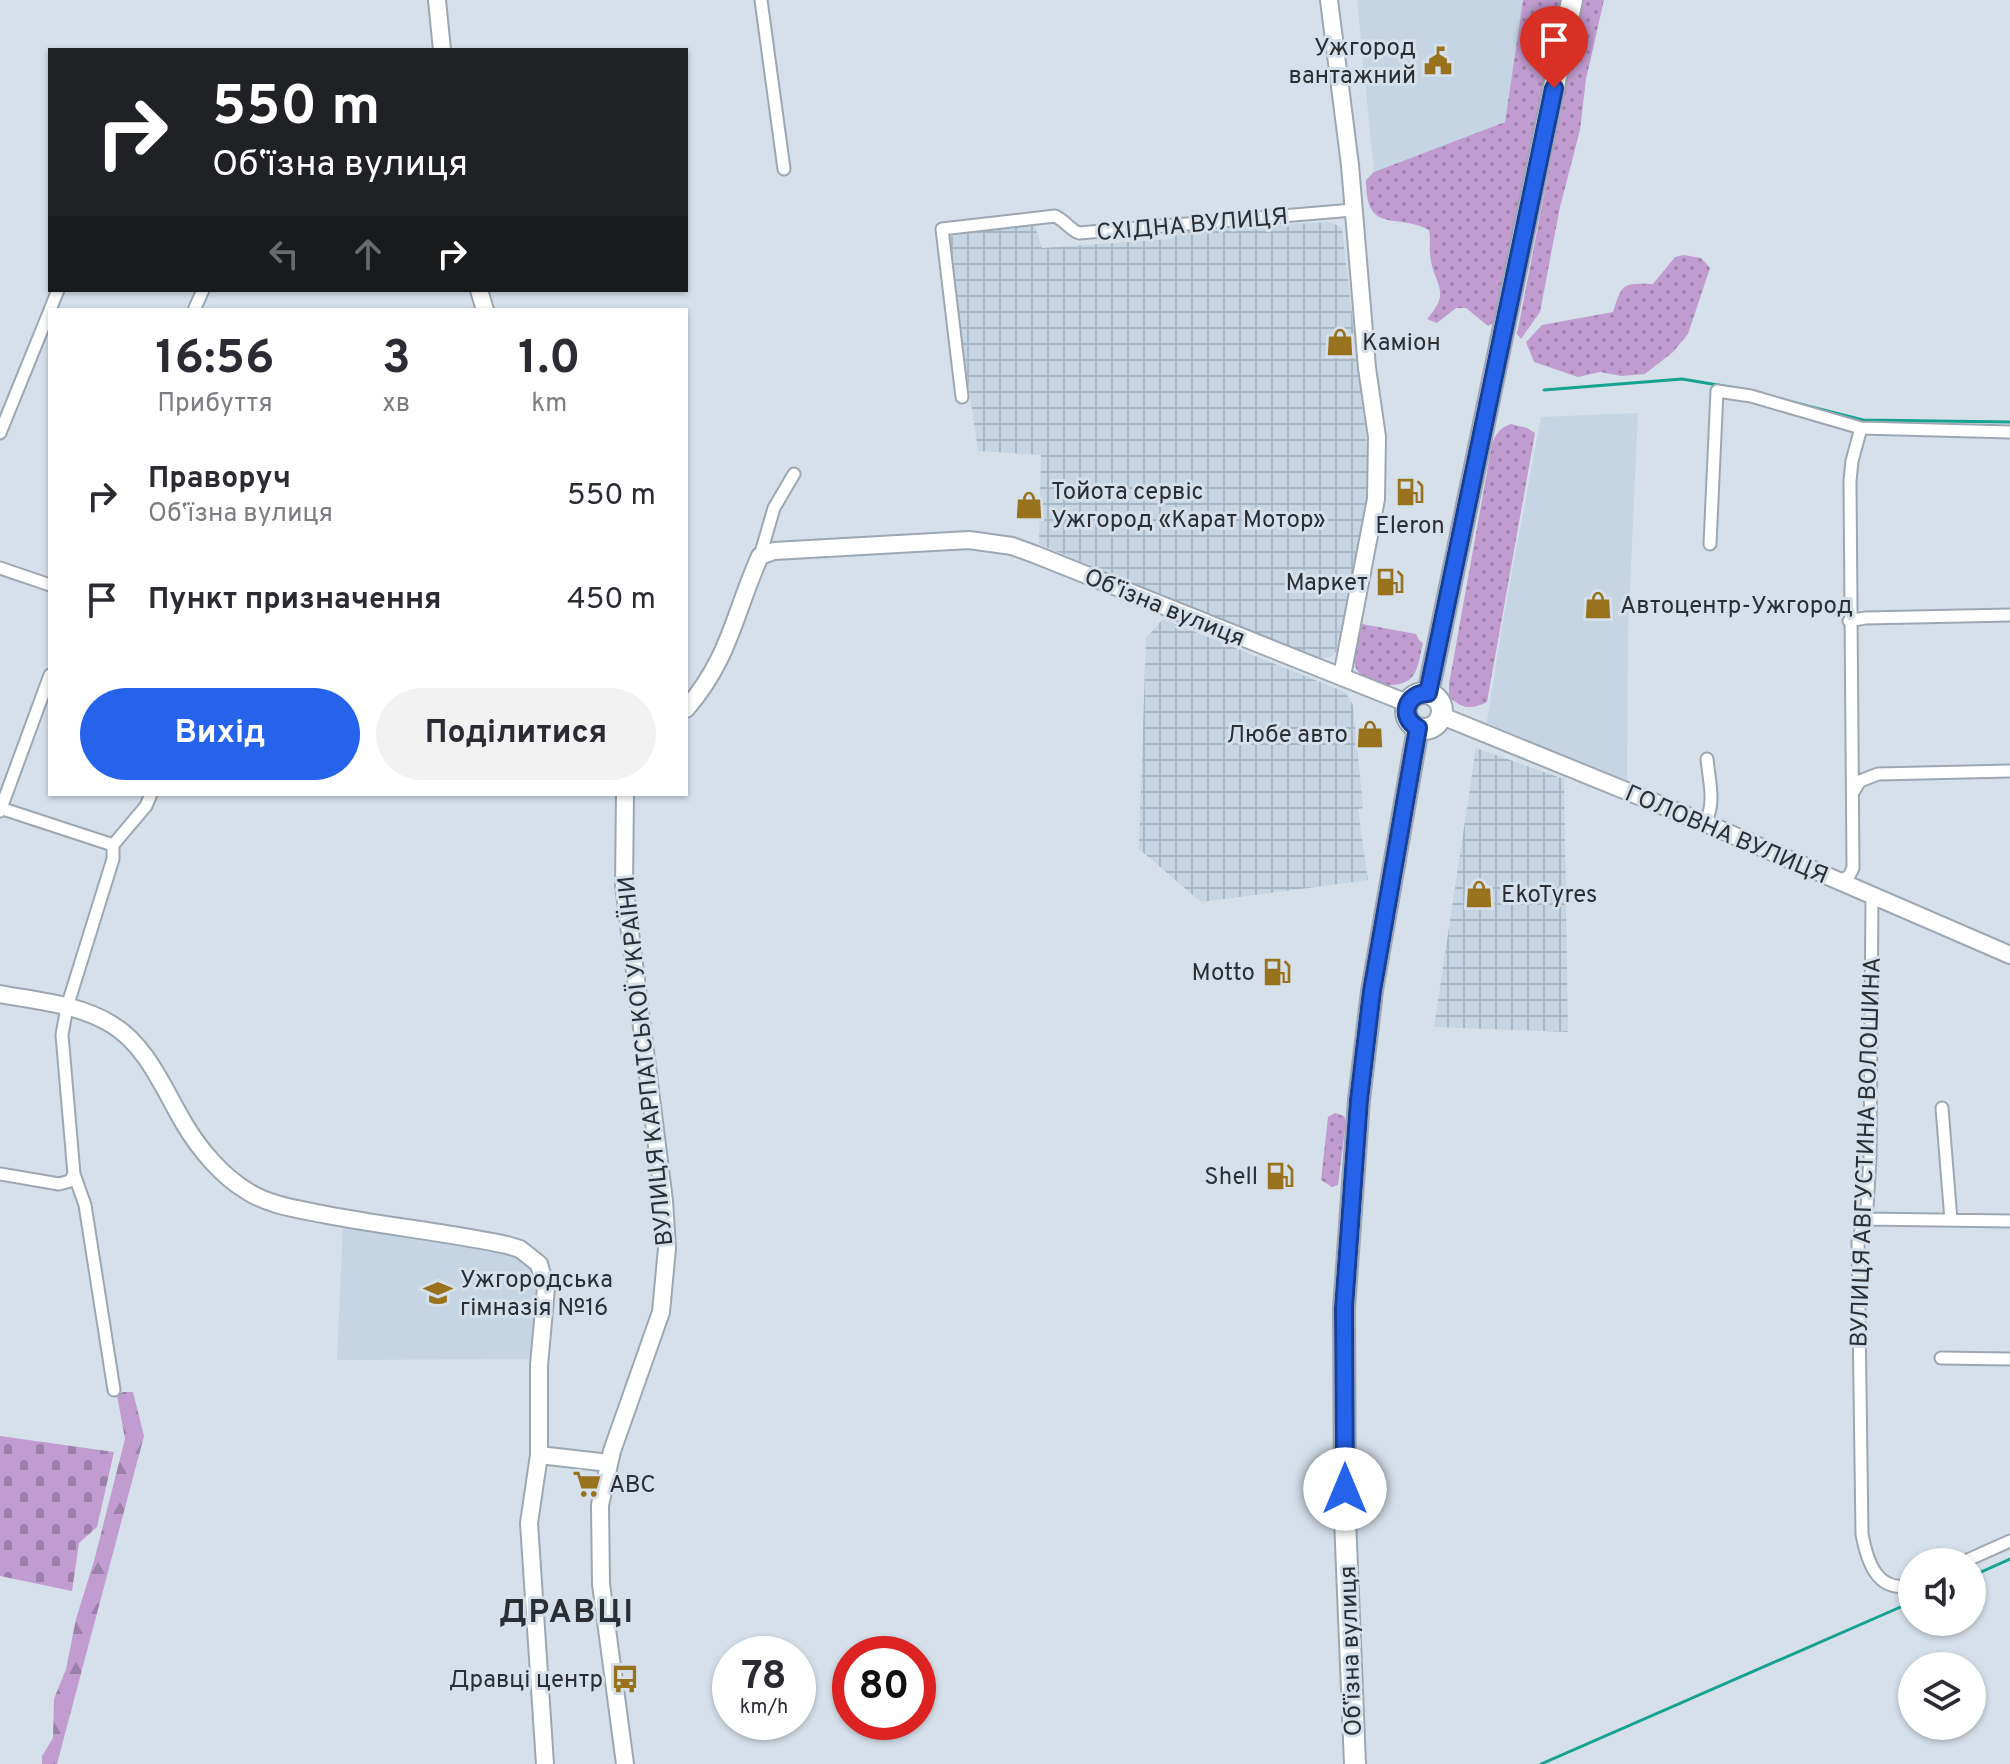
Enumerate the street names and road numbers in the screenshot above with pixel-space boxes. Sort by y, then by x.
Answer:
street label: СХІДНА ВУЛИЦЯ [1095,203,1289,249]
street label: Обʼїзна вулиця [1079,563,1249,655]
street label: ГОЛОВНА ВУЛИЦЯ [1620,779,1832,892]
street label: ВУЛИЦЯ КАРПАТСЬКОЇ УКРАЇНИ [611,874,681,1247]
street label: ВУЛИЦЯ АВГУСТИНА ВОЛОШИНА [1845,956,1889,1348]
street label: Обʼїзна вулиця [1334,1565,1370,1737]

